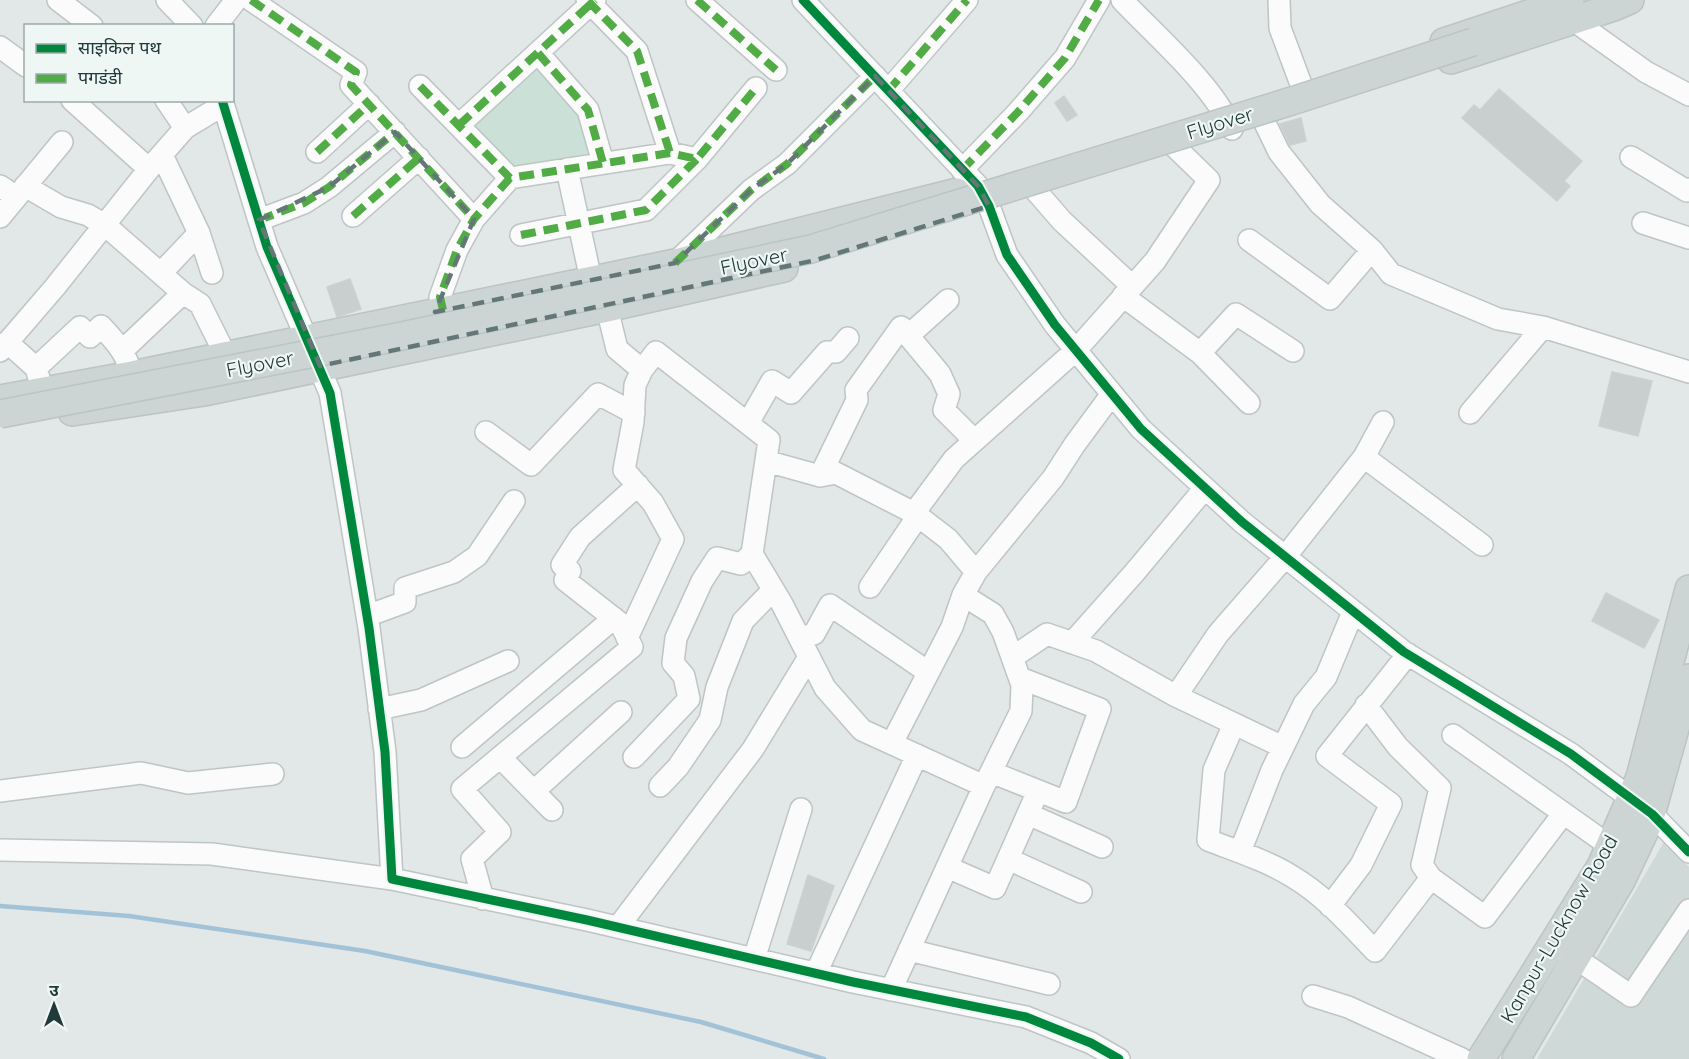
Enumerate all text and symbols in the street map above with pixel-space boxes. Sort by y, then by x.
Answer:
legend [24,24,234,102]
text: साइकिल पथ [78,36,161,59]
text: पगडंडी [78,66,123,89]
street label: Flyover [1184,100,1256,144]
street label: Flyover [718,241,790,280]
street label: Flyover [224,345,296,382]
street label: Kanpur-Lucknow Road [1494,830,1623,1027]
north arrow [24,975,84,1035]
text: उ [49,980,59,1000]

